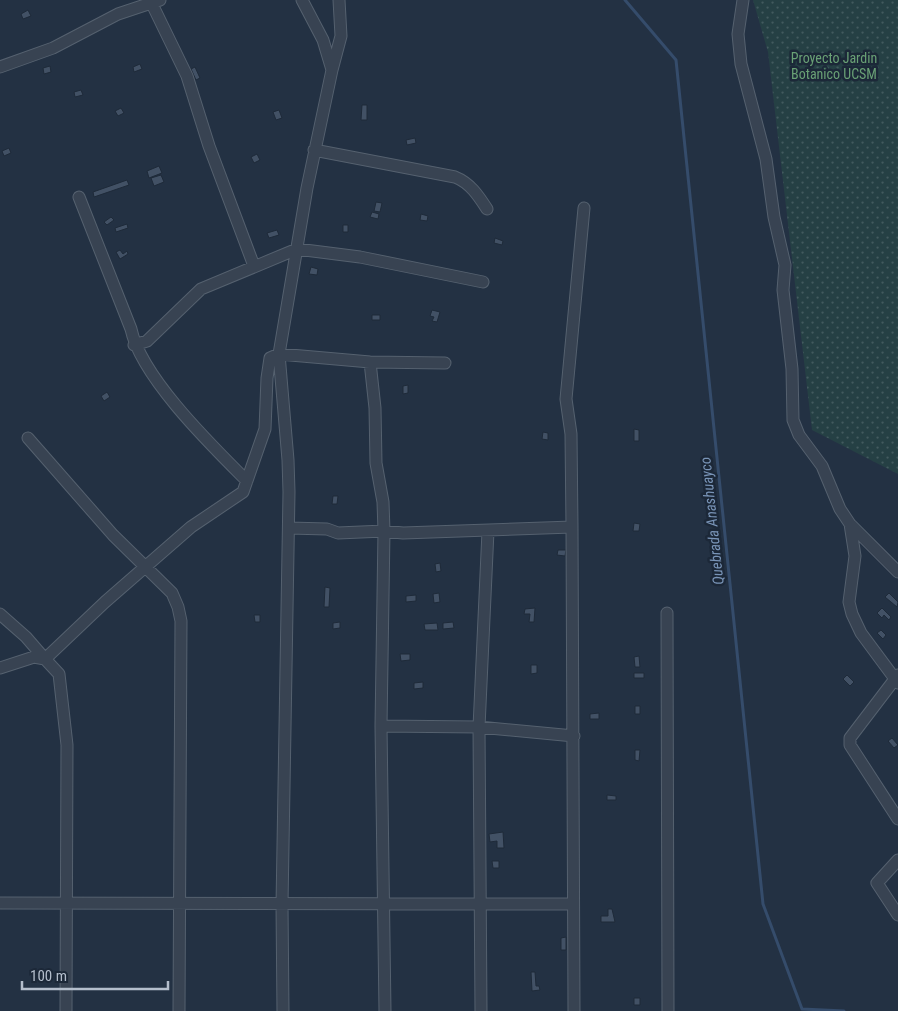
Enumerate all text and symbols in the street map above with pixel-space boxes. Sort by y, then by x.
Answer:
park label: Proyecto Jardin Botanico UCSM [791,50,877,82]
water label: Quebrada Anashuayco [696,456,728,586]
scale bar [22,958,169,990]
text: 100 m [30,967,67,985]

